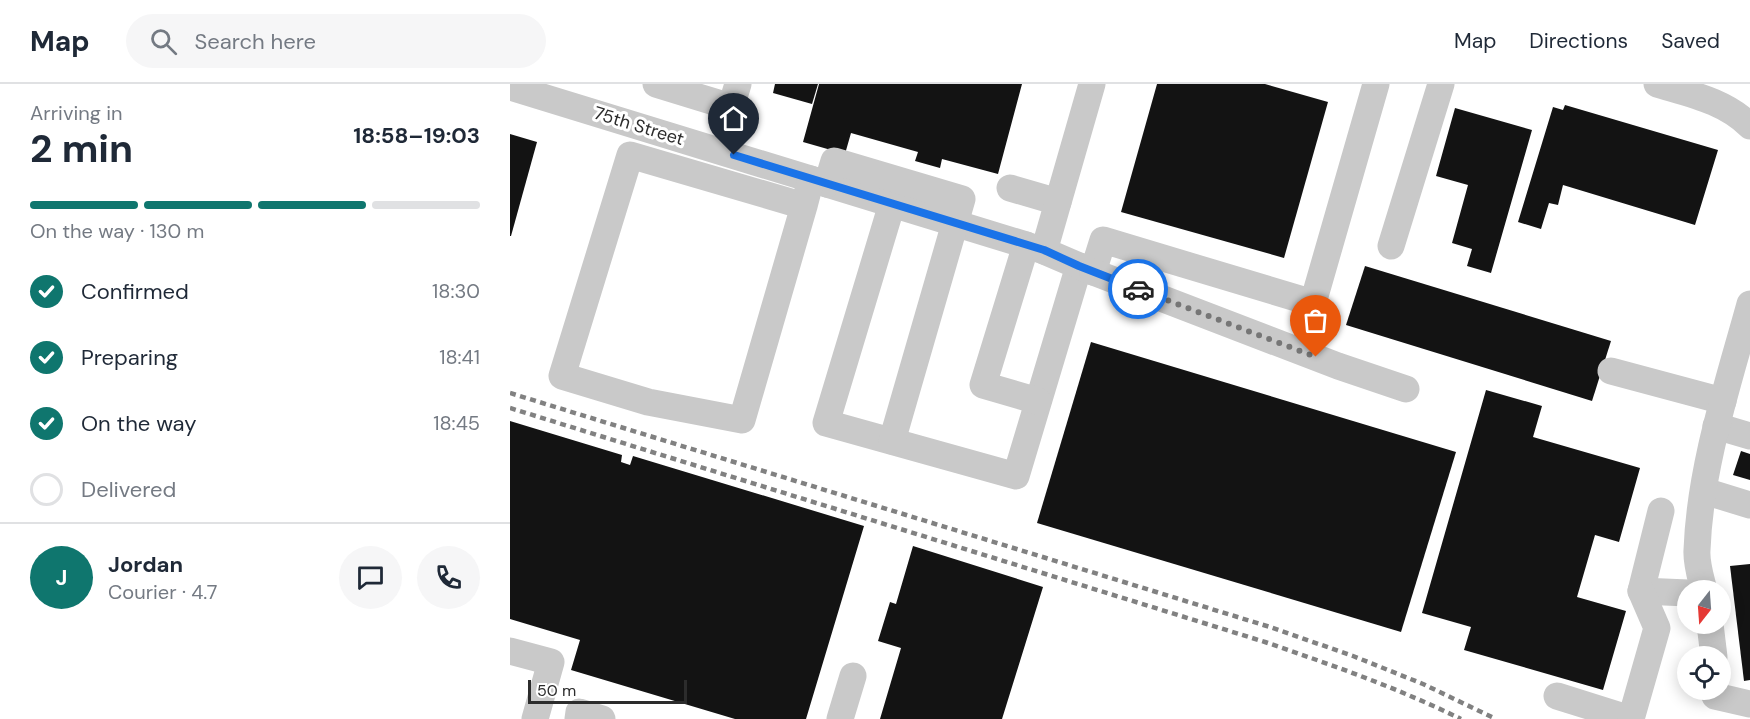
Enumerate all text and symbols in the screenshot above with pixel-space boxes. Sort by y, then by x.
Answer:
search box [126,14,546,68]
text: Map [30,23,90,60]
icon: search [147,25,180,58]
text: Search here [195,27,316,56]
text: Map [1454,27,1496,55]
text: Directions [1529,27,1628,55]
text: Saved [1661,27,1720,55]
pin [708,93,759,155]
text: Arriving in [30,100,122,126]
street label: 75th Street [591,101,687,151]
icon: home [717,102,750,135]
text: 18:58–19:03 [353,121,480,150]
text: 2 min [30,123,133,174]
text: On the way · 130 m [30,218,204,244]
courier [1108,259,1168,319]
icon: car [1122,273,1155,306]
icon: check [30,275,63,308]
text: Confirmed [81,277,189,306]
text: 18:30 [432,278,480,304]
pin [1290,295,1341,357]
icon: bag [1299,304,1332,337]
icon: check [30,341,63,374]
text: Preparing [81,343,178,372]
text: 18:41 [439,344,480,370]
icon: check [30,407,63,440]
text: On the way [81,409,196,438]
text: 18:45 [433,410,480,436]
text: Delivered [81,475,176,504]
button: chat [339,546,402,609]
button: phone [417,546,480,609]
text: Jordan [108,550,183,579]
text: J [56,563,67,592]
text: Courier · 4.7 [108,579,217,605]
north arrow [1677,580,1731,634]
map controls [1677,580,1731,700]
button: locate [1677,646,1731,700]
scale bar [528,677,687,704]
text: 50 m [537,680,576,701]

